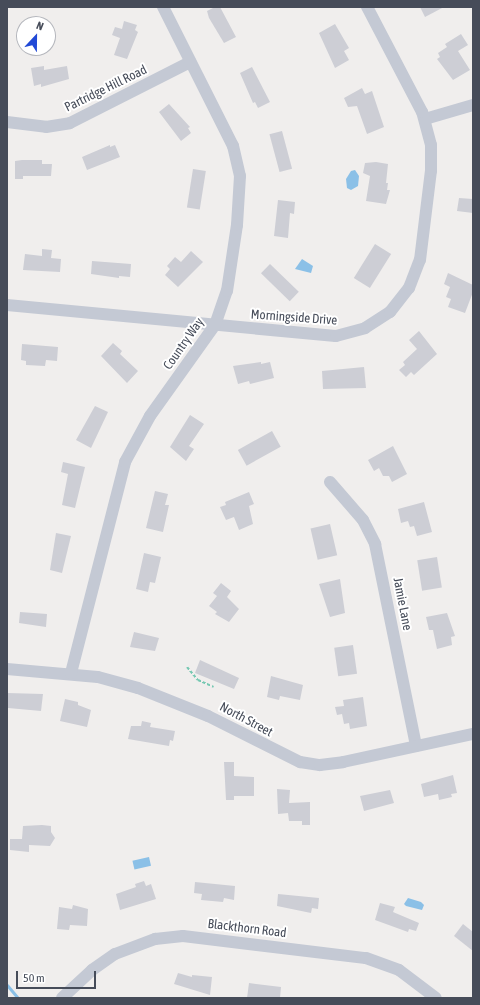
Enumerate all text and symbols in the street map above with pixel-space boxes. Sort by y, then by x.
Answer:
north arrow [16,16,56,56]
text: N [35,19,45,33]
street label: Partridge Hill Road [62,62,150,116]
street label: Morningside Drive [250,307,338,329]
street label: Country Way [160,315,208,373]
street label: Jamie Lane [389,576,415,632]
street label: North Street [217,700,275,740]
street label: Blackthorn Road [207,916,287,942]
scale bar [18,963,98,989]
text: 50 m [23,971,45,985]

